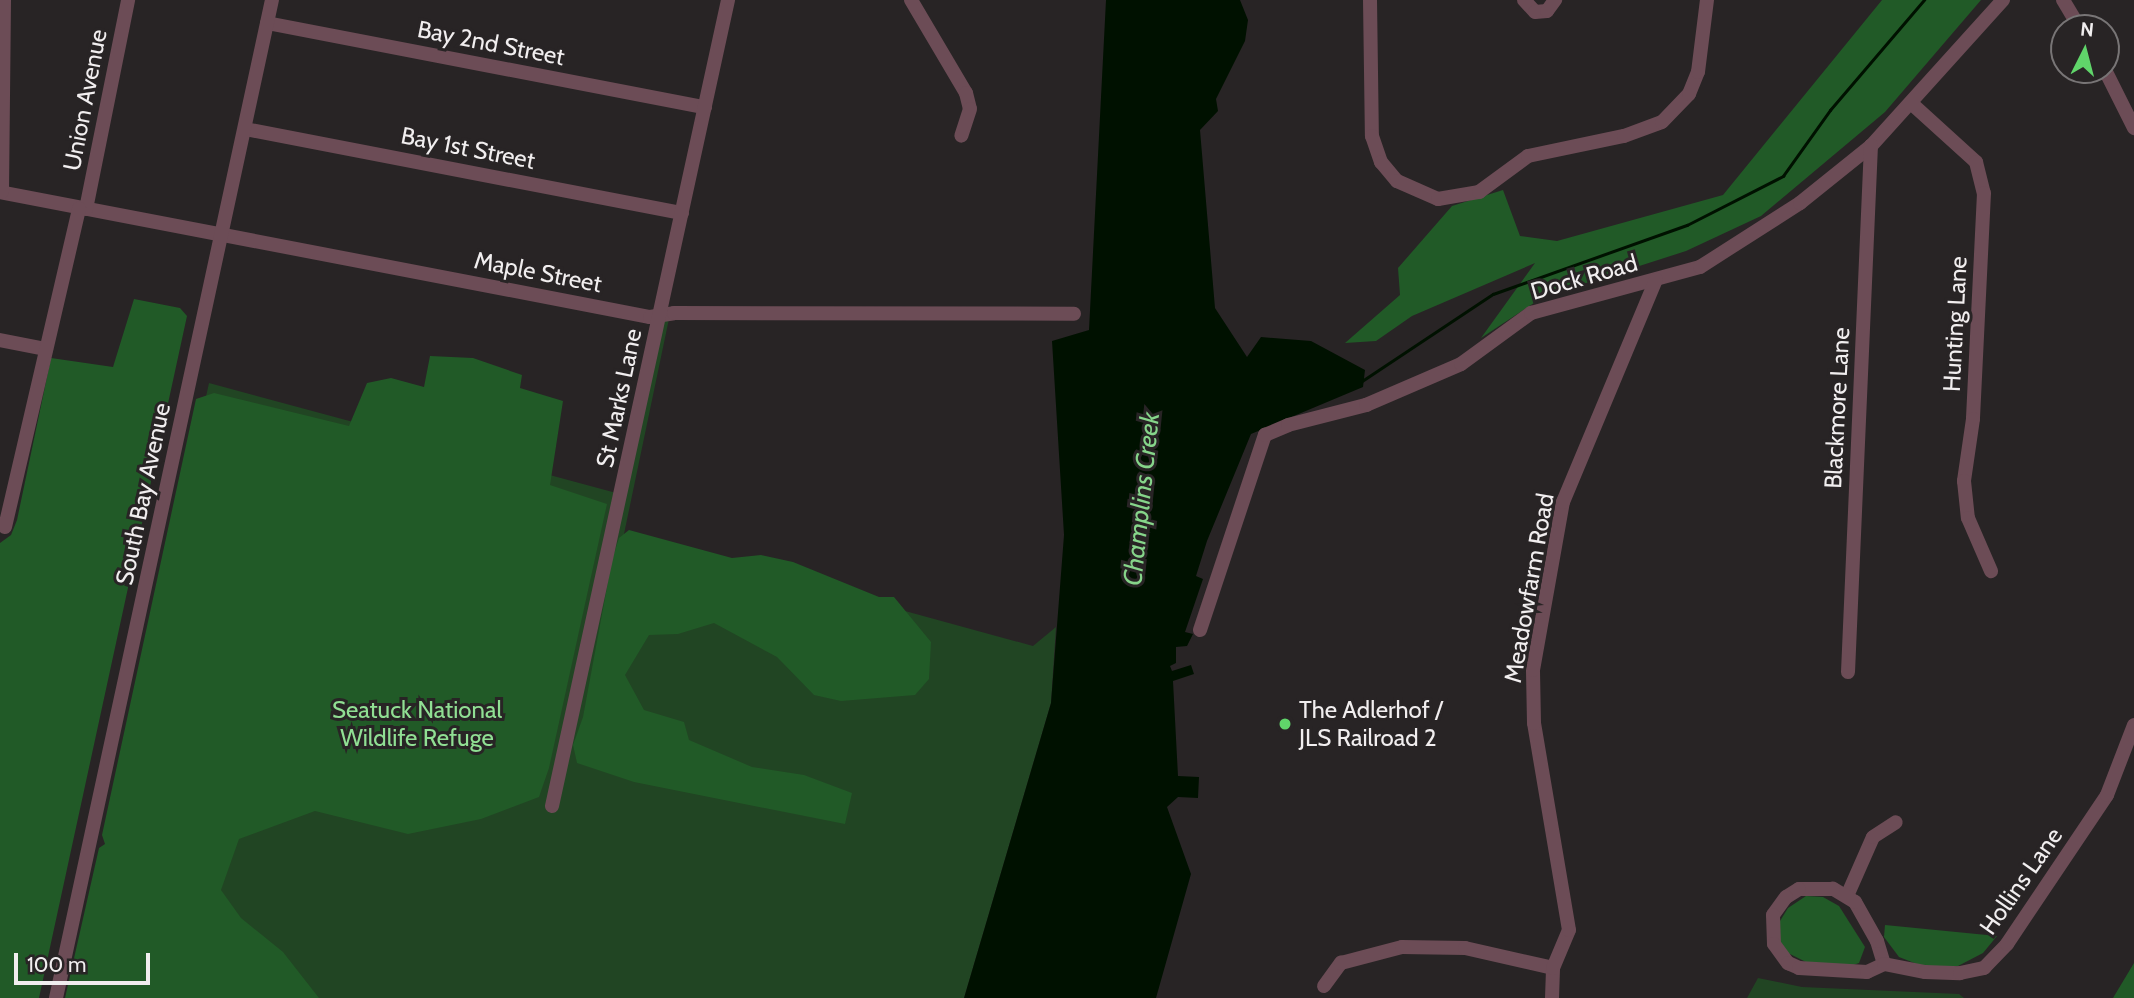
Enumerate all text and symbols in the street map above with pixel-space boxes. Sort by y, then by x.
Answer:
north arrow [2050,14,2120,84]
street label: Bay 2nd Street [415,15,567,71]
text: N [2079,17,2095,42]
street label: Union Avenue [57,27,113,173]
street label: Bay 1st Street [399,121,537,175]
street label: Maple Street [472,246,604,298]
street label: Dock Road [1527,248,1641,306]
street label: Hunting Lane [1937,256,1973,392]
street label: St Marks Lane [590,326,648,470]
street label: Blackmore Lane [1818,327,1856,489]
street label: South Bay Avenue [110,400,176,588]
water label: Champlins Creek [1117,411,1167,587]
street label: Meadowfarm Road [1498,491,1560,685]
park label: Seatuck National Wildlife Refuge [332,696,502,752]
place label: The Adlerhof / JLS Railroad 2 [1299,696,1443,752]
marker: The Adlerhof / JLS Railroad 2 [1277,716,1293,732]
street label: Hollins Lane [1974,822,2068,940]
scale bar [18,939,154,983]
text: 100 m [27,952,86,977]

